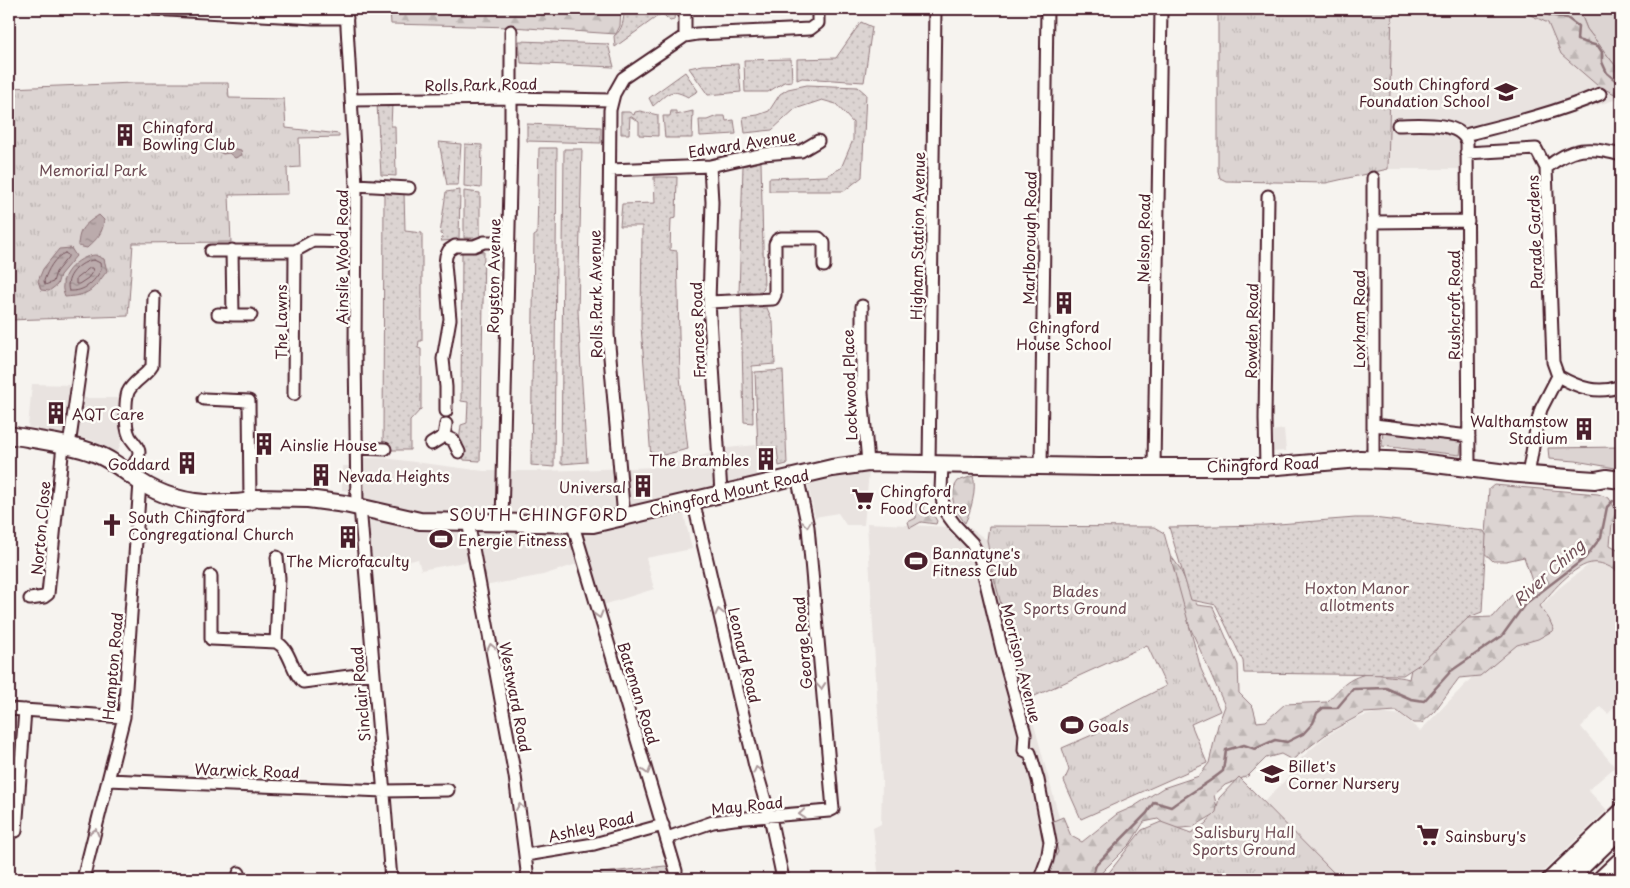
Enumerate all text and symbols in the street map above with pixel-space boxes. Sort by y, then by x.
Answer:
street label: Rolls Park Road [424,72,538,96]
place label: South Chingford Foundation School [1359,72,1490,112]
school or university icon: South Chingford Foundation School [1493,79,1519,105]
place label: Chingford Bowling Club [142,115,235,155]
building icon: Chingford Bowling Club [112,122,138,148]
street label: Edward Avenue [686,123,798,163]
street label: Higham Station Avenue [904,152,930,320]
park label: Memorial Park [39,158,147,181]
street label: Marlborough Road [1016,171,1042,305]
street label: Parade Gardens [1521,174,1547,290]
street label: Ainslie Wood Road [330,189,353,325]
street label: Nelson Road [1131,193,1155,283]
street label: Royston Avenue [480,218,506,334]
street label: Rolls Park Avenue [582,230,608,358]
street label: Rushcroft Road [1442,250,1465,360]
street label: Loxham Road [1347,270,1370,368]
street label: Frances Road [684,281,710,379]
street label: Rowden Road [1239,283,1263,379]
street label: The Lawns [269,284,292,360]
building icon: Chingford House School [1051,290,1077,316]
place label: Chingford House School [1016,315,1112,355]
street label: Lockwood Place [836,329,862,441]
building icon: AQT Care [43,400,69,426]
place label: AQT Care [72,402,144,425]
place label: Walthamstow Stadium [1470,409,1568,449]
building icon: Walthamstow Stadium [1571,416,1597,442]
building icon: Ainslie House [251,431,277,457]
place label: Ainslie House [280,433,377,456]
building icon: The Brambles [753,446,779,472]
place label: The Brambles [649,448,749,471]
building icon: Goddard [174,450,200,476]
street label: Chingford Road [1206,451,1320,477]
place label: Goddard [108,452,170,475]
building icon: Nevada Heights [308,462,334,488]
street label: Chingford Mount Road [647,462,811,522]
place label: Nevada Heights [338,464,450,487]
building icon: Universal [630,473,656,499]
place label: Universal [559,475,626,498]
place label: Chingford Food Centre [880,479,967,519]
street label: Norton Close [24,480,56,576]
supermarket icon: Chingford Food Centre [850,486,876,512]
district label: SOUTH CHINGFORD [449,502,629,526]
place label: South Chingford Congregational Church [128,505,294,545]
church icon: South Chingford Congregational Church [99,512,125,538]
one-way arrow [801,520,812,528]
building icon: The Microfaculty [335,524,361,550]
sports icon: Energie Fitness [428,526,454,552]
place label: Energie Fitness [458,528,567,551]
water label: River Ching [1507,532,1590,611]
place label: Bannatyne's Fitness Club [932,541,1020,581]
sports icon: Bannatyne's Fitness Club [903,548,929,574]
place label: The Microfaculty [286,549,410,572]
park label: Hoxton Manor allotments [1305,576,1409,616]
park label: Blades Sports Ground [1023,579,1127,619]
street label: George Road [786,596,818,690]
street label: Morrison Avenue [996,601,1048,725]
street label: Leonard Road [723,605,767,705]
one-way arrow [714,607,725,616]
street label: Hampton Road [96,611,128,721]
one-way arrow [594,611,604,619]
street label: Bateman Road [612,639,666,747]
street label: Westward Road [494,640,538,754]
one-way arrow [487,643,497,651]
street label: Sinclair Road [344,646,376,742]
one-way arrow [815,682,826,690]
sports icon: Goals [1059,712,1085,738]
place label: Goals [1088,714,1129,737]
place label: Billet's Corner Nursery [1288,754,1400,794]
street label: Warwick Road [194,757,300,783]
school or university icon: Billet's Corner Nursery [1259,761,1285,787]
one-way arrow [641,766,651,774]
one-way arrow [752,766,762,775]
street label: May Road [710,790,784,820]
one-way arrow [515,803,525,811]
street label: Ashley Road [546,805,636,847]
one-way arrow [798,808,806,819]
park label: Salisbury Hall Sports Ground [1192,820,1296,860]
supermarket icon: Sainsbury's [1415,822,1441,848]
place label: Sainsbury's [1445,824,1526,847]
one-way arrow [89,828,100,836]

